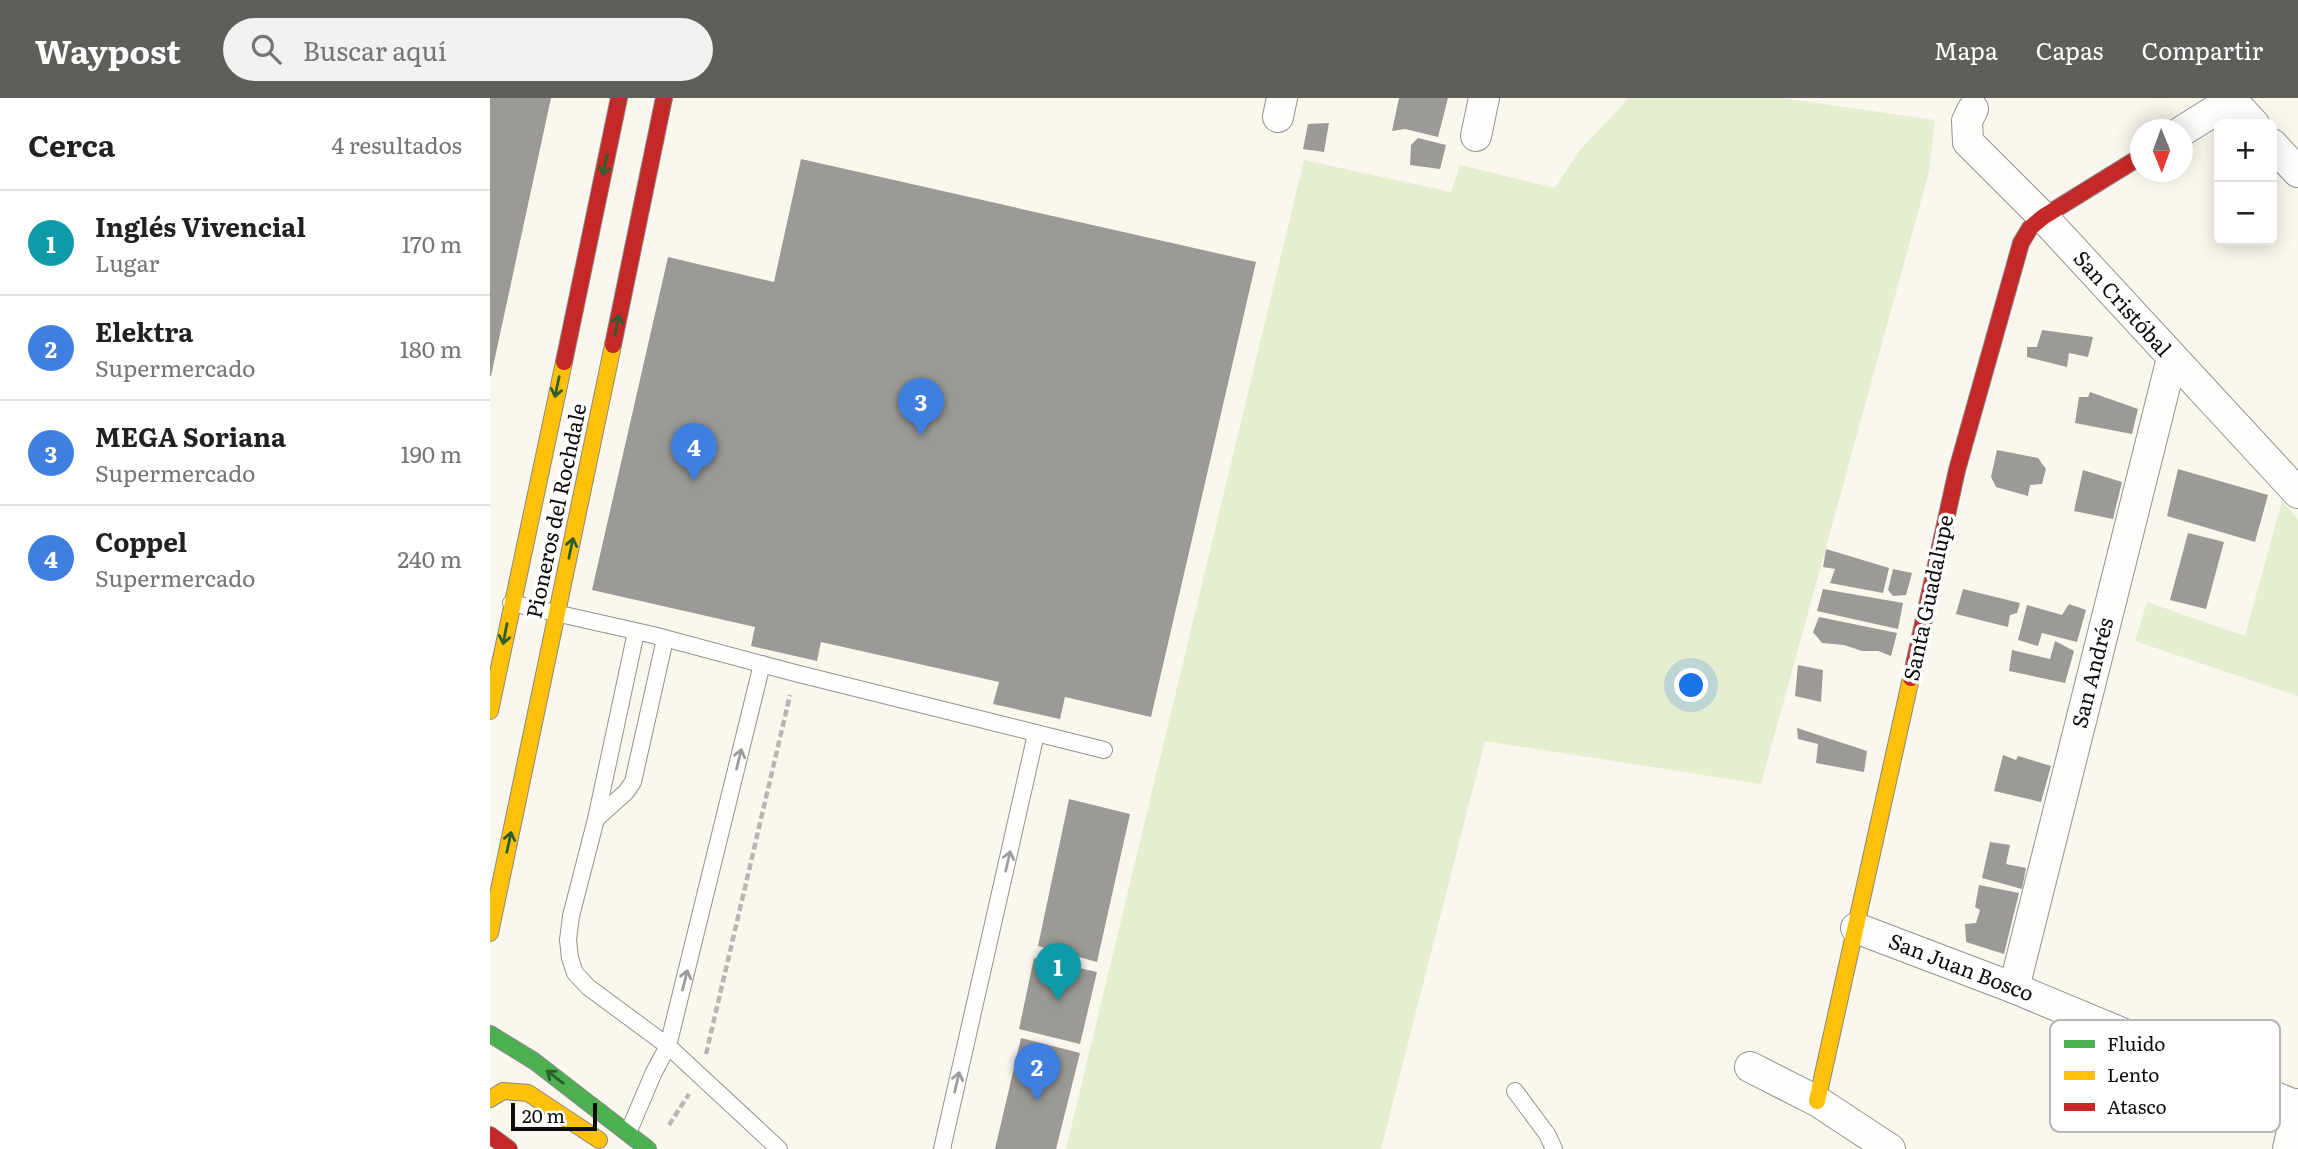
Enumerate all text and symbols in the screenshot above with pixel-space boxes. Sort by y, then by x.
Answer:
search box [223,18,713,81]
text: Waypost [35,25,181,74]
icon: search [247,30,285,68]
text: Buscar aquí [303,30,447,69]
text: Mapa [1934,32,1998,67]
text: Capas [2036,32,2103,67]
text: Compartir [2141,32,2263,67]
north arrow [2130,119,2193,182]
map controls [2214,119,2277,245]
button: + [2214,119,2277,182]
text: Cerca [28,122,115,166]
text: 4 resultados [331,127,462,161]
one-way arrow [598,153,611,176]
button: − [2214,182,2277,245]
text: Inglés Vivencial [95,206,306,245]
text: 1 [46,226,56,260]
text: 170 m [401,226,462,260]
street label: San Cristóbal [2068,242,2180,362]
text: Lugar [95,245,159,279]
text: Elektra [95,311,193,350]
one-way arrow [611,314,625,337]
text: 2 [45,331,57,365]
text: 180 m [400,331,462,365]
text: Supermercado [95,350,255,384]
one-way arrow [550,375,564,398]
pin: 3 [898,378,944,436]
street label: Pioneros del Rochdale [517,400,592,621]
text: MEGA Soriana [95,416,286,455]
pin: 4 [671,423,717,481]
text: 3 [45,436,57,470]
text: 190 m [400,436,462,470]
text: Supermercado [95,455,255,489]
street label: Santa Guadalupe [1894,512,1959,683]
text: Coppel [95,521,187,560]
one-way arrow [565,537,579,560]
text: 4 [44,541,58,575]
text: 240 m [397,541,462,575]
text: Supermercado [95,560,255,594]
street label: San Andrés [2062,614,2119,731]
one-way arrow [498,622,512,645]
your location [1674,668,1708,702]
one-way arrow [733,748,746,771]
one-way arrow [503,831,517,854]
one-way arrow [1001,850,1015,873]
street label: San Juan Bosco [1885,924,2039,1008]
pin: 1 [1035,943,1081,1001]
one-way arrow [679,969,692,991]
legend [2050,1020,2280,1132]
text: Fluido [2107,1029,2165,1057]
pin: 2 [1014,1043,1060,1101]
text: Lento [2107,1060,2160,1088]
one-way arrow [547,1070,565,1085]
one-way arrow [951,1072,964,1094]
text: Atasco [2107,1092,2167,1120]
scale bar [511,1100,597,1132]
text: 20 m [522,1101,565,1129]

